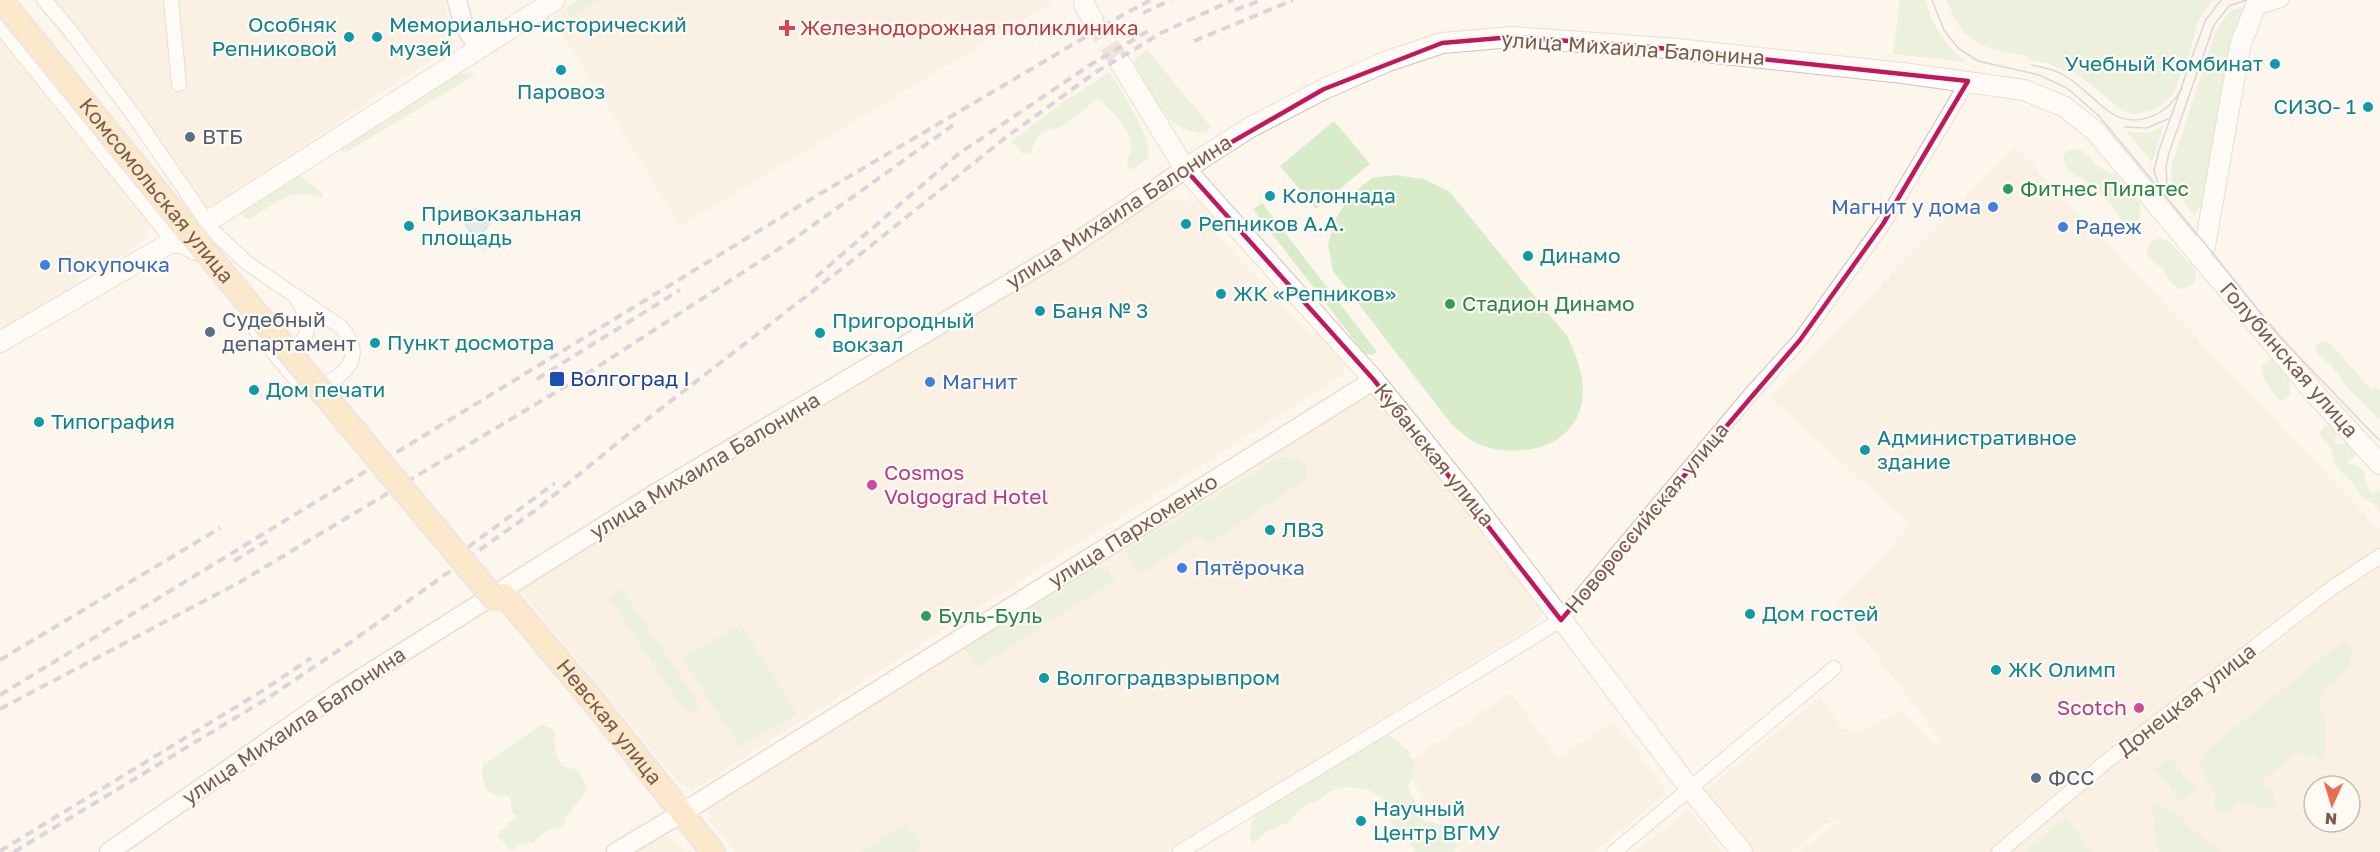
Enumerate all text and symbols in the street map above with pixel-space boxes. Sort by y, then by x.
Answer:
place label: Особняк Репниковой [212,11,337,61]
place label: Мемориально-исторический музей [389,11,687,61]
place label: Железнодорожная поликлиника [800,14,1139,40]
marker: Железнодорожная поликлиника [778,19,796,37]
street label: улица Михаила Балонина [1500,26,1766,70]
marker: Особняк Репниковой [342,30,356,44]
marker: Мемориально-исторический музей [370,30,384,44]
place label: Учебный Комбинат [2065,50,2263,76]
marker: Учебный Комбинат [2268,57,2282,71]
marker: Паровоз [554,63,568,77]
place label: Паровоз [517,78,605,104]
street label: Комсомольская улица [74,92,240,288]
place label: СИЗО- 1 [2274,93,2356,119]
marker: СИЗО- 1 [2361,100,2375,114]
place label: ВТБ [202,123,243,149]
street label: улица Михаила Балонина [1001,128,1236,294]
marker: ВТБ [183,130,197,144]
place label: Фитнес Пилатес [2020,175,2189,201]
place label: Колоннада [1282,182,1396,208]
marker: Фитнес Пилатес [2001,182,2015,196]
marker: Колоннада [1263,189,1277,203]
place label: Магнит у дома [1831,193,1981,219]
place label: Привокзальная площадь [421,200,582,250]
marker: Магнит у дома [1986,200,2000,214]
place label: Репников А.А. [1198,210,1345,236]
place label: Радеж [2075,213,2142,239]
marker: Репников А.А. [1179,217,1193,231]
marker: Привокзальная площадь [402,219,416,233]
marker: Радеж [2056,220,2070,234]
place label: Динамо [1540,242,1621,268]
marker: Динамо [1521,249,1535,263]
place label: Покупочка [57,251,170,277]
marker: Покупочка [38,258,52,272]
street label: Голубинская улица [2215,276,2364,443]
place label: ЖК «Репников» [1233,280,1396,306]
marker: ЖК «Репников» [1214,287,1228,301]
place label: Стадион Динамо [1462,290,1635,316]
place label: Баня № 3 [1052,297,1148,323]
marker: Стадион Динамо [1443,297,1457,311]
marker: Баня № 3 [1033,304,1047,318]
place label: Судебный департамент [222,306,356,356]
place label: Пригородный вокзал [832,307,975,357]
marker: Судебный департамент [203,325,217,339]
marker: Пригородный вокзал [813,326,827,340]
place label: Пункт досмотра [387,329,554,355]
marker: Пункт досмотра [368,336,382,350]
place label: Волгоград I [570,365,690,391]
place label: Магнит [942,368,1018,394]
marker: Волгоград I [548,370,566,388]
marker: Магнит [923,375,937,389]
place label: Дом печати [266,376,385,402]
street label: Кубанская улица [1369,378,1500,531]
marker: Дом печати [247,383,261,397]
street label: улица Михаила Балонина [585,386,824,544]
place label: Типография [51,408,175,434]
marker: Типография [32,415,46,429]
street label: Новороссийская улица [1559,417,1734,618]
place label: Административное здание [1877,424,2077,474]
marker: Административное здание [1858,443,1872,457]
place label: Cosmos Volgograd Hotel [884,459,1048,509]
street label: улица Пархоменко [1043,467,1222,593]
marker: Cosmos Volgograd Hotel [865,478,879,492]
place label: ЛВЗ [1282,516,1324,542]
marker: ЛВЗ [1263,523,1277,537]
place label: Пятёрочка [1194,554,1305,580]
marker: Пятёрочка [1175,561,1189,575]
place label: Дом гостей [1762,600,1879,626]
place label: Буль-Буль [938,602,1042,628]
marker: Дом гостей [1743,607,1757,621]
marker: Буль-Буль [919,609,933,623]
street label: Донецкая улица [2112,637,2261,761]
street label: улица Михаила Балонина [177,641,410,810]
street label: Невская улица [551,653,668,790]
place label: ЖК Олимп [2008,656,2116,682]
marker: ЖК Олимп [1989,663,2003,677]
place label: Волгоградвзрывпром [1056,664,1280,690]
marker: Волгоградвзрывпром [1037,671,1051,685]
place label: Scotch [2057,694,2127,720]
marker: Scotch [2132,701,2146,715]
place label: ФСС [2048,764,2095,790]
marker: ФСС [2029,771,2043,785]
north arrow [2302,774,2362,834]
place label: Научный Центр ВГМУ [1373,795,1500,845]
text: N [2324,809,2338,829]
marker: Научный Центр ВГМУ [1354,814,1368,828]

